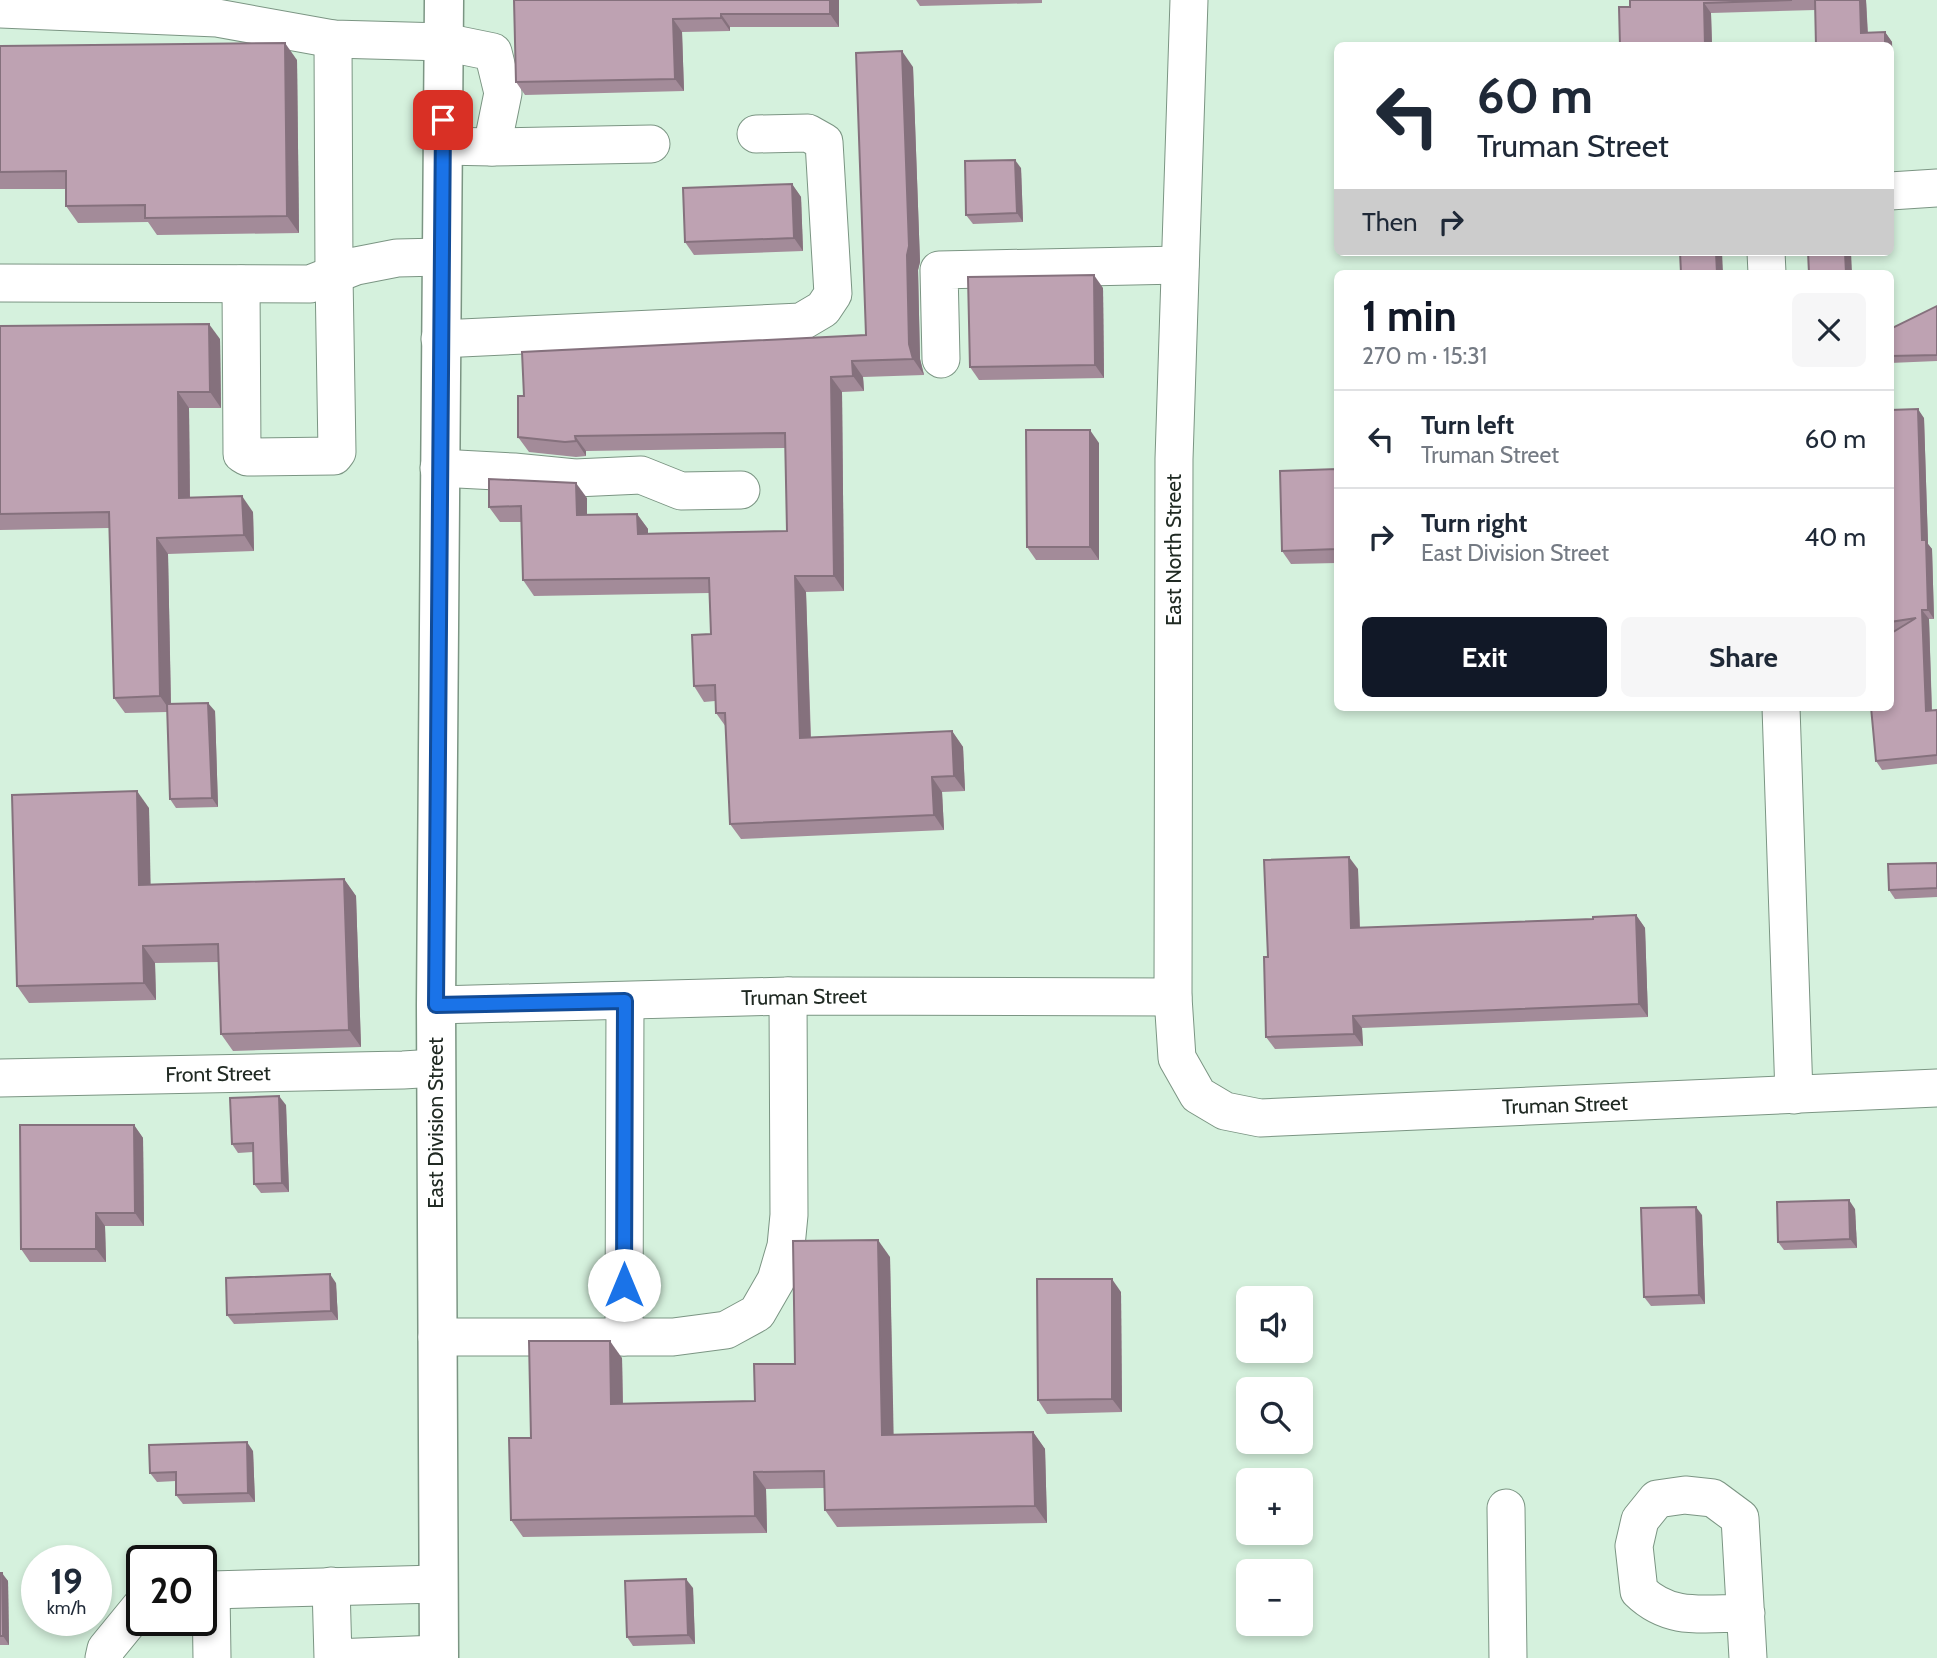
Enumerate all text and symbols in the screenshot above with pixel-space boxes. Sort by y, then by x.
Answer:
text: 60 m [1477,66,1593,125]
icon: left [1362,70,1453,161]
pin [413,90,473,150]
icon: arrive [424,101,462,139]
text: Truman Street [1477,126,1669,165]
icon: right [1432,203,1470,241]
text: Then [1362,206,1418,238]
text: 1 min [1362,290,1457,342]
button: close [1792,293,1866,367]
text: 270 m · 15:31 [1362,342,1487,370]
text: Turn left [1421,409,1514,441]
icon: left [1362,420,1400,458]
text: 60 m [1804,423,1866,455]
text: Truman Street [1421,441,1559,469]
street label: East North Street [1161,474,1186,626]
text: Turn right [1421,507,1527,539]
icon: right [1362,518,1400,556]
text: 40 m [1804,521,1866,553]
text: East Division Street [1421,539,1609,567]
button: Exit [1362,617,1607,697]
button: Share [1621,617,1866,697]
street label: Truman Street [741,983,867,1010]
street label: East Division Street [423,1037,448,1209]
street label: Front Street [165,1060,271,1087]
street label: Truman Street [1502,1090,1628,1119]
position arrow [587,1248,661,1322]
map controls [1236,1286,1313,1636]
button: sound [1236,1286,1313,1363]
button: search [1236,1377,1313,1454]
button: + [1236,1468,1313,1545]
speed limit sign: 20 [126,1545,217,1636]
button: − [1236,1559,1313,1636]
text: 19 [50,1560,83,1603]
text: km/h [47,1597,86,1619]

